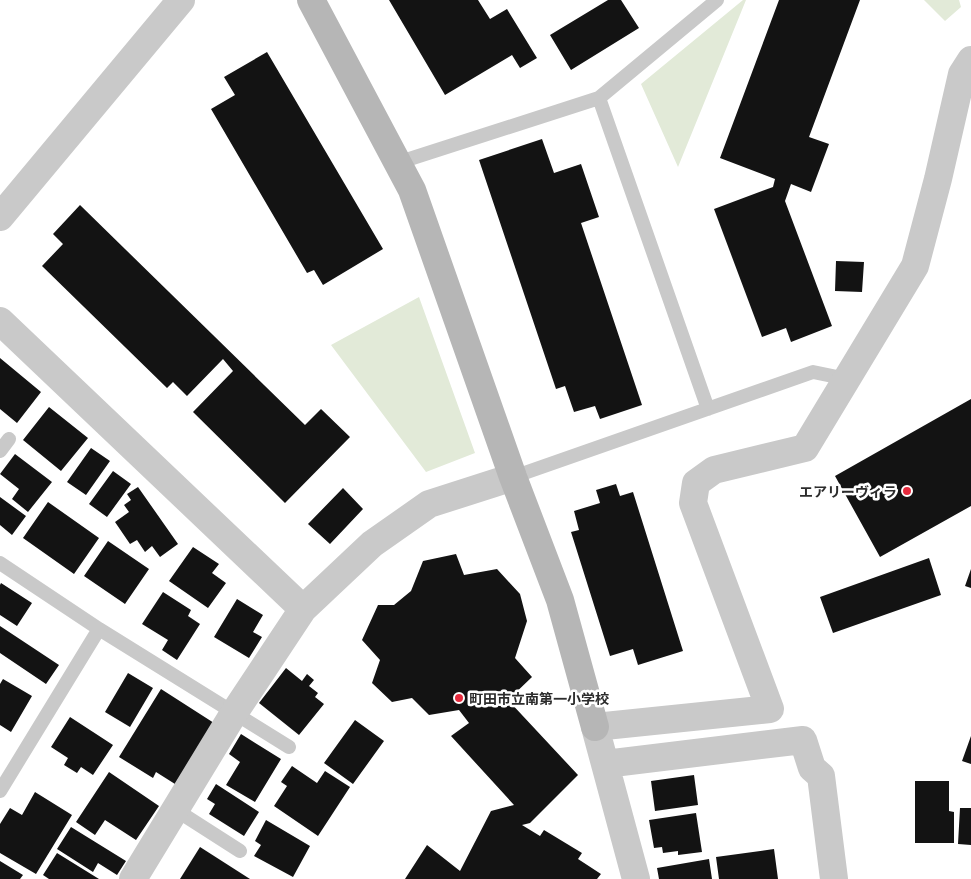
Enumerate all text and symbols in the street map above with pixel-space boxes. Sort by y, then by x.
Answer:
place label: エアリーヴィラ [799,481,897,502]
marker: エアリーヴィラ [901,485,913,497]
place label: 町田市立南第一小学校 [469,688,609,709]
marker: 町田市立南第一小学校 [453,692,465,704]

